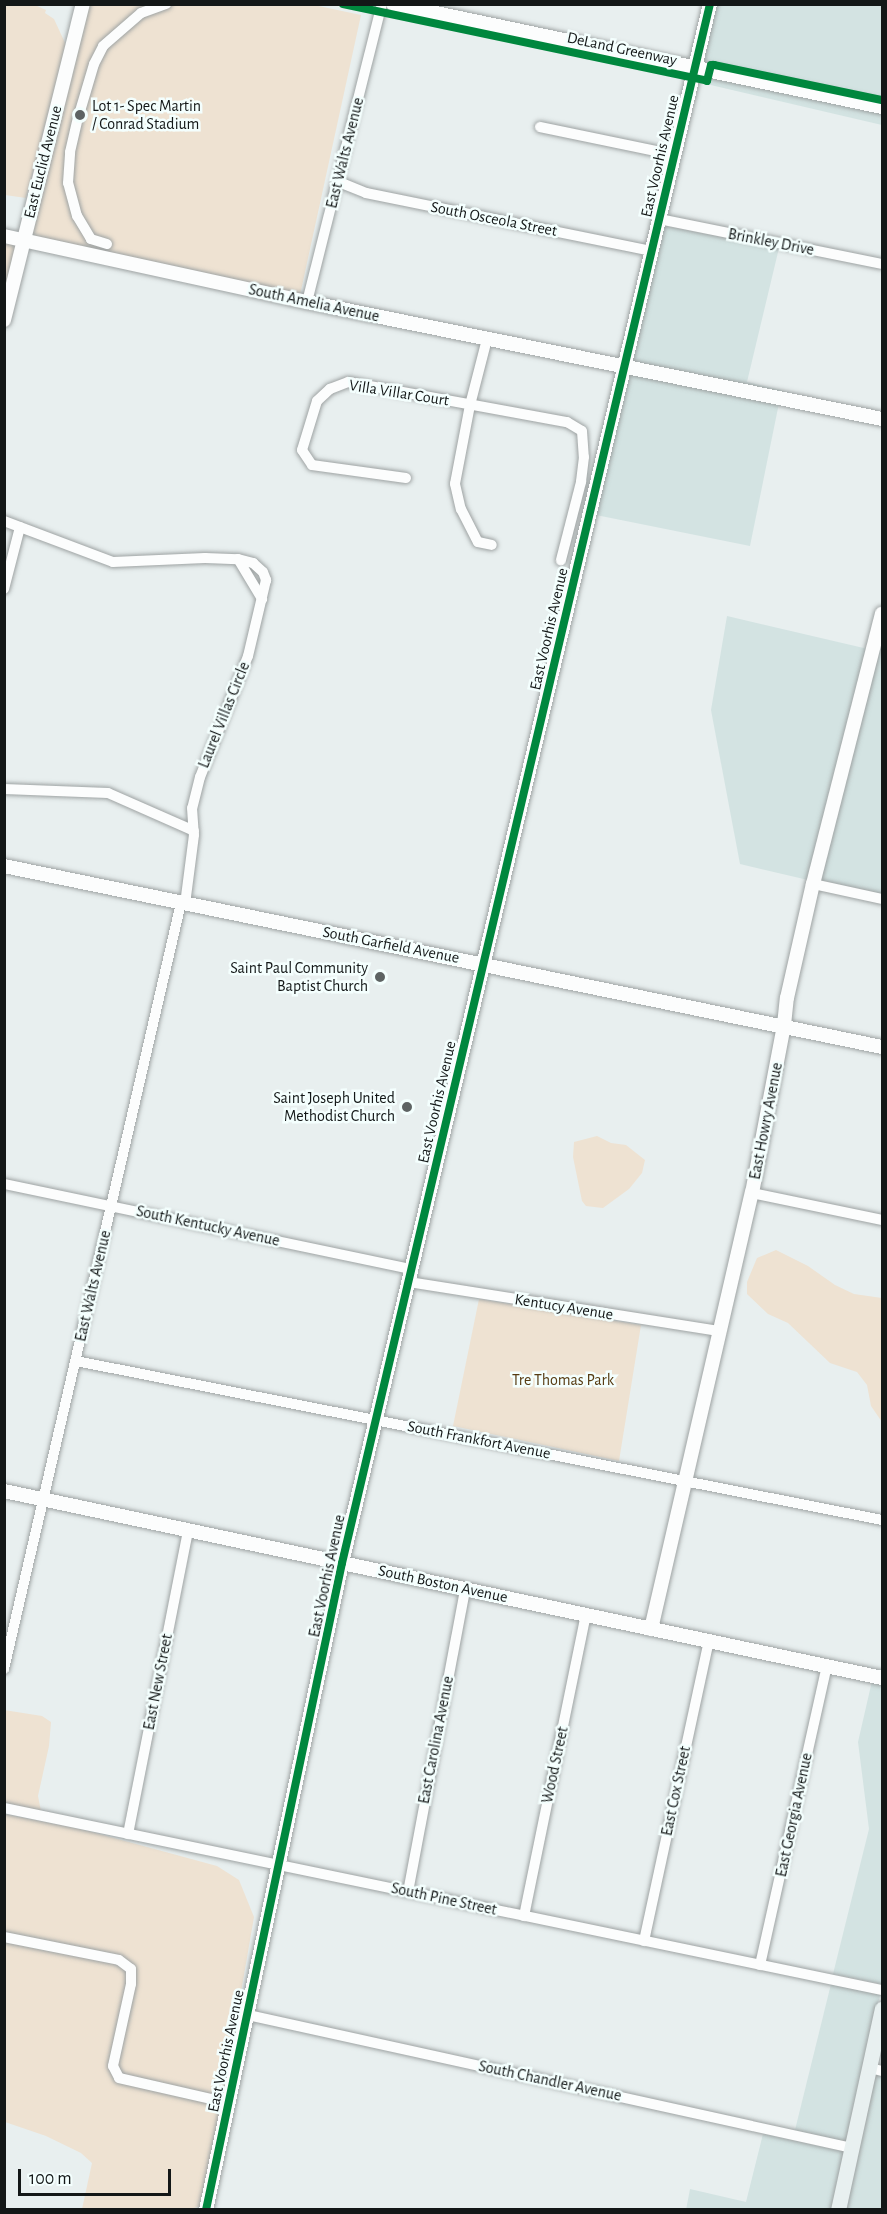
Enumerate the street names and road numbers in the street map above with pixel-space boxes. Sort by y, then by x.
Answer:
street label: DeLand Greenway [565,28,679,70]
street label: East Voorhis Avenue [637,93,683,219]
street label: East Walts Avenue [322,96,368,210]
street label: East Euclid Avenue [20,104,66,220]
street label: South Osceola Street [429,197,559,241]
street label: Brinkley Drive [726,224,816,260]
street label: South Amelia Avenue [247,280,381,326]
street label: Villa Villar Court [348,376,450,410]
street label: East Voorhis Avenue [526,566,572,692]
street label: Laurel Villas Circle [194,659,254,771]
street label: South Garfield Avenue [321,922,461,968]
street label: East Voorhis Avenue [414,1039,460,1165]
street label: East Howry Avenue [745,1061,787,1181]
street label: South Kentucky Avenue [135,1201,281,1251]
street label: East Walts Avenue [71,1229,115,1343]
street label: Kentucy Avenue [513,1290,615,1324]
street label: South Frankfort Avenue [406,1417,552,1463]
street label: East Voorhis Avenue [305,1513,349,1639]
street label: South Boston Avenue [377,1561,509,1607]
street label: East New Street [139,1632,177,1732]
street label: East Carolina Avenue [414,1674,458,1806]
street label: Wood Street [538,1725,572,1805]
street label: East Cox Street [657,1744,695,1838]
street label: East Georgia Avenue [771,1751,817,1879]
street label: South Pine Street [389,1878,499,1920]
street label: East Voorhis Avenue [204,1988,248,2114]
street label: South Chandler Avenue [477,2056,623,2106]

